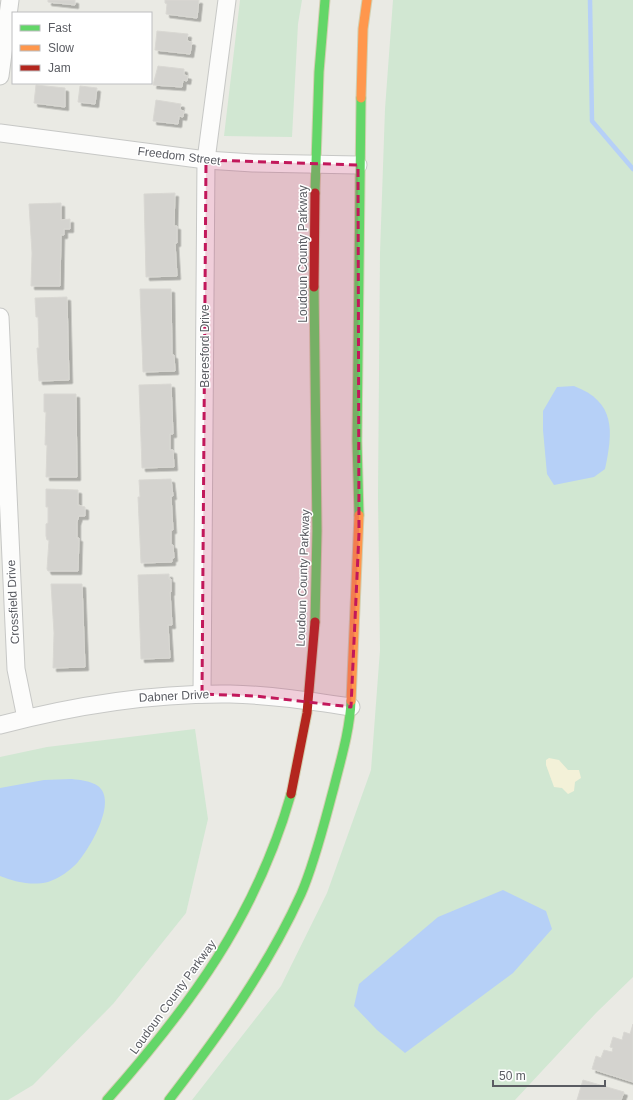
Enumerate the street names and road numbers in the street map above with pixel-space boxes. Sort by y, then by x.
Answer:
street label: Freedom Street [137,144,222,168]
street label: Loudoun County Parkway [296,185,310,323]
street label: Beresford Drive [198,304,212,388]
street label: Loudoun County Parkway [294,509,312,647]
street label: Crossfield Drive [4,559,22,645]
street label: Dabner Drive [138,687,210,705]
street label: Loudoun County Parkway [127,937,219,1057]

